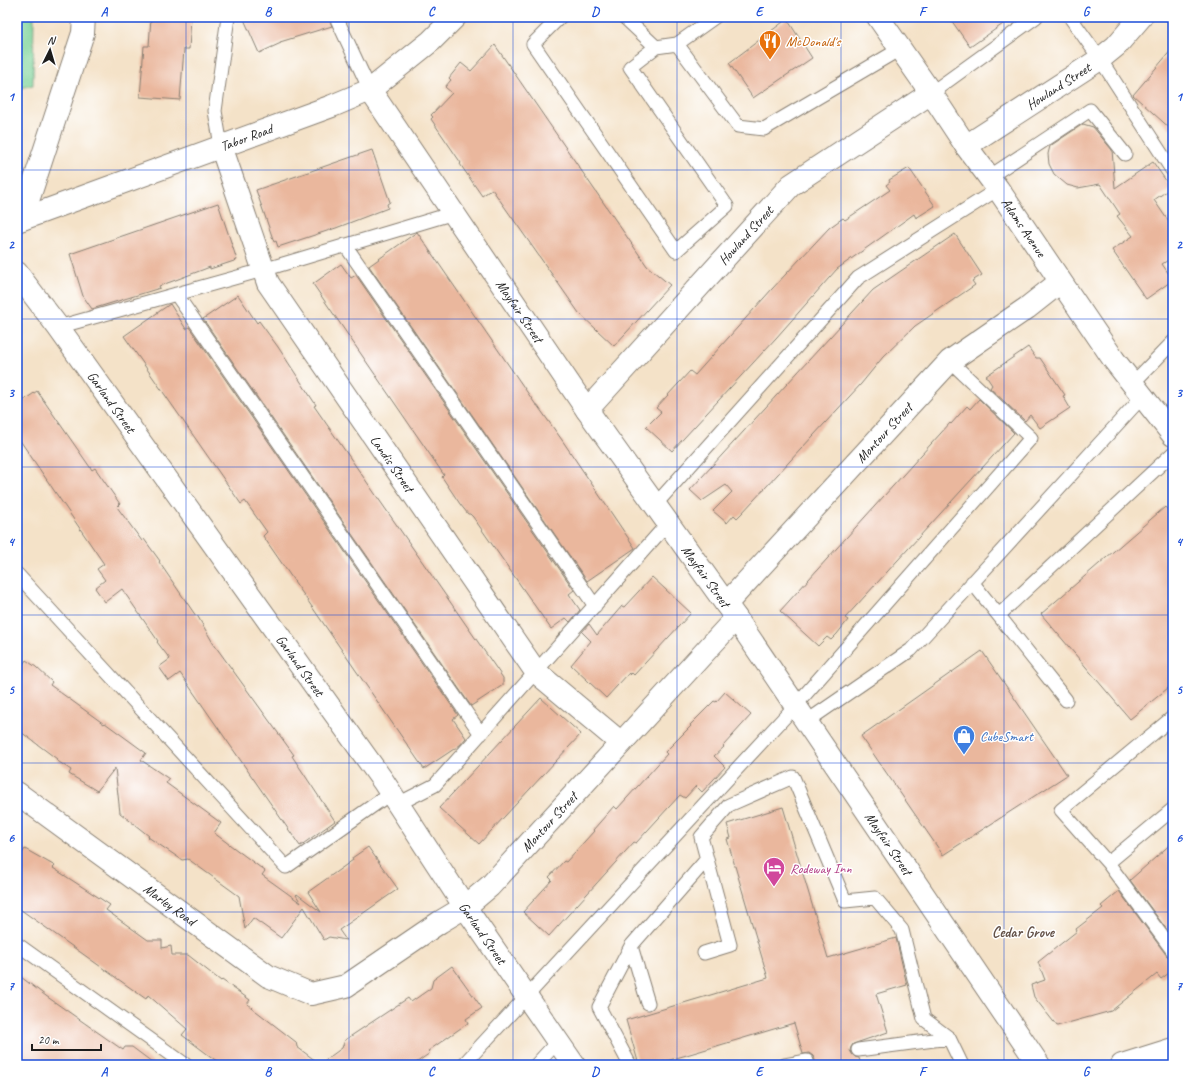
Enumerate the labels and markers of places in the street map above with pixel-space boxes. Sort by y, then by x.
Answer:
restaurant icon: McDonald's [757,28,783,61]
place label: McDonald's [786,33,842,50]
shop icon: CubeSmart [951,723,977,756]
place label: CubeSmart [980,728,1034,745]
hotel icon: Rodeway Inn [761,855,787,888]
place label: Rodeway Inn [790,860,852,877]

